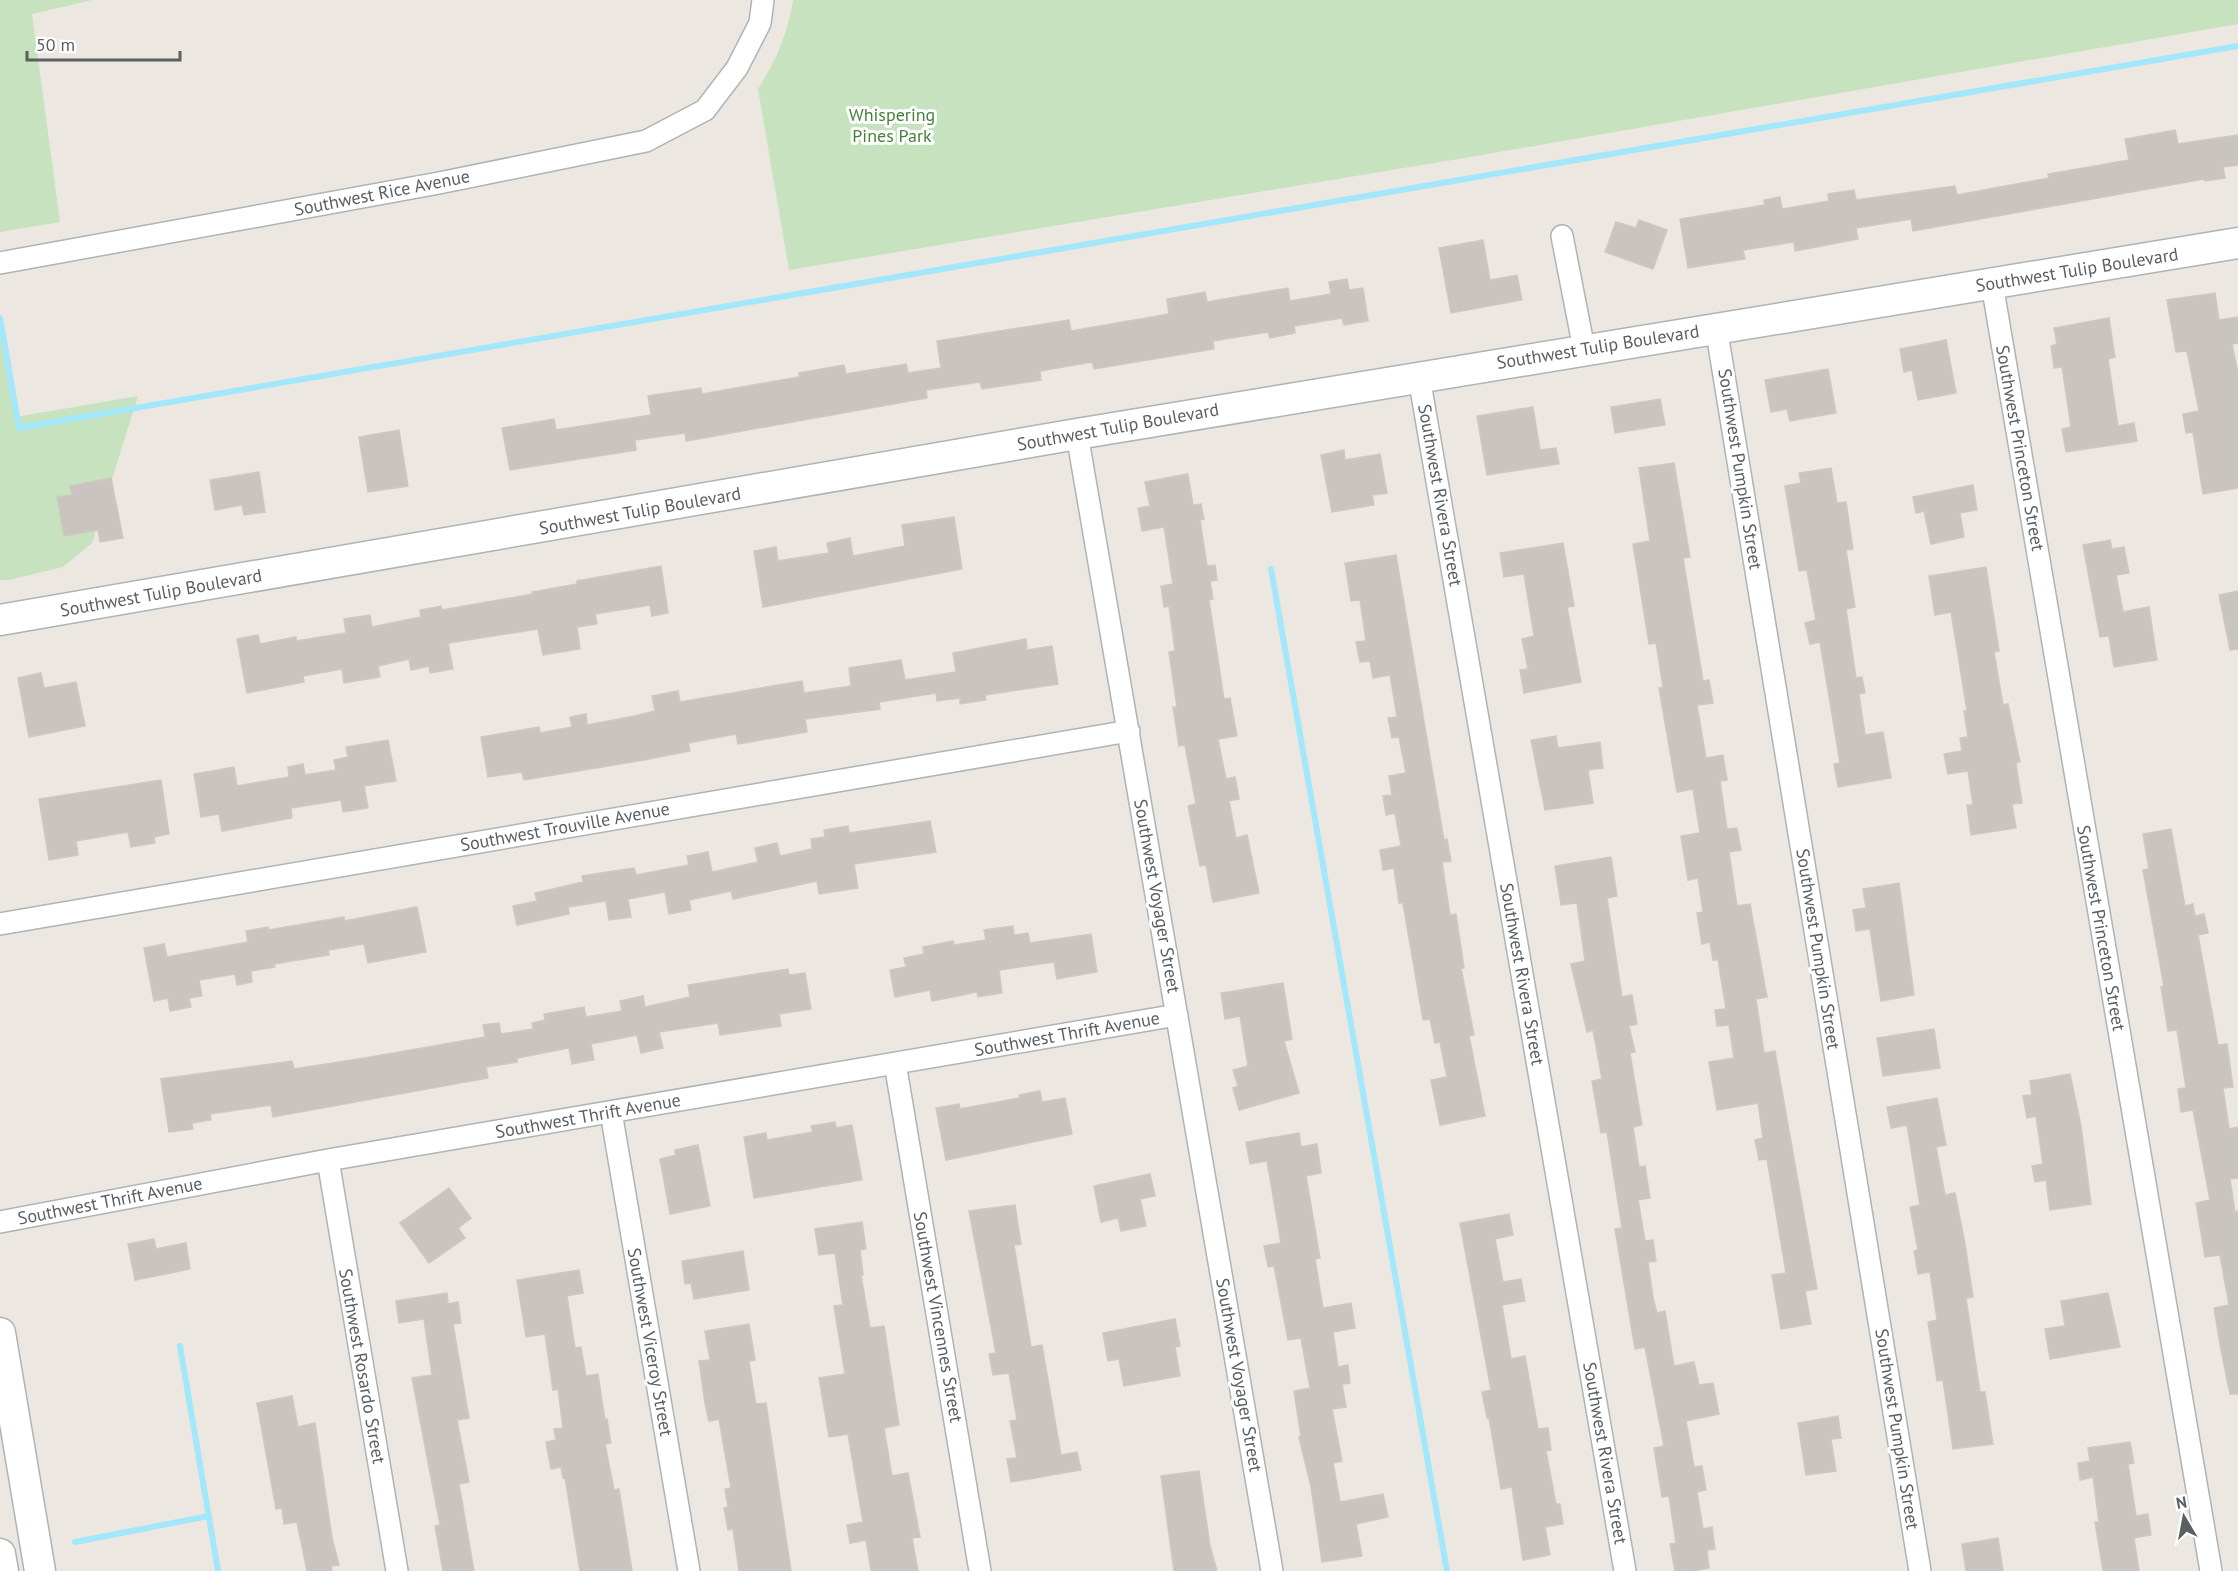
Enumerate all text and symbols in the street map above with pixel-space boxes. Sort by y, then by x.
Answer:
scale bar [27,24,180,62]
text: 50 m [36,33,75,56]
park label: Whispering Pines Park [849,103,935,147]
street label: Southwest Rice Avenue [292,164,472,221]
street label: Southwest Tulip Boulevard [1974,242,2180,297]
street label: Southwest Tulip Boulevard [1495,319,1701,374]
street label: Southwest Princeton Street [1991,343,2050,553]
street label: Southwest Pumpkin Street [1713,367,1768,571]
street label: Southwest Tulip Boulevard [1015,397,1221,456]
street label: Southwest Rivera Street [1413,402,1468,588]
street label: Southwest Tulip Boulevard [537,481,743,540]
street label: Southwest Tulip Boulevard [58,563,264,622]
street label: Southwest Trouville Avenue [458,797,671,856]
street label: Southwest Voyager Street [1129,797,1186,995]
street label: Southwest Princeton Street [2072,823,2131,1033]
street label: Southwest Pumpkin Street [1791,847,1846,1051]
street label: Southwest Rivera Street [1495,881,1550,1067]
street label: Southwest Thrift Avenue [972,1006,1161,1061]
street label: Southwest Thrift Avenue [493,1088,682,1143]
street label: Southwest Thrift Avenue [16,1171,204,1230]
street label: Southwest Vincennes Street [909,1210,968,1424]
street label: Southwest Viceroy Street [623,1246,678,1438]
street label: Southwest Rosardo Street [334,1267,391,1465]
street label: Southwest Voyager Street [1211,1276,1268,1474]
street label: Southwest Pumpkin Street [1870,1327,1925,1531]
street label: Southwest Rivera Street [1578,1360,1633,1546]
north arrow [2154,1487,2214,1547]
text: N [2174,1491,2188,1513]

